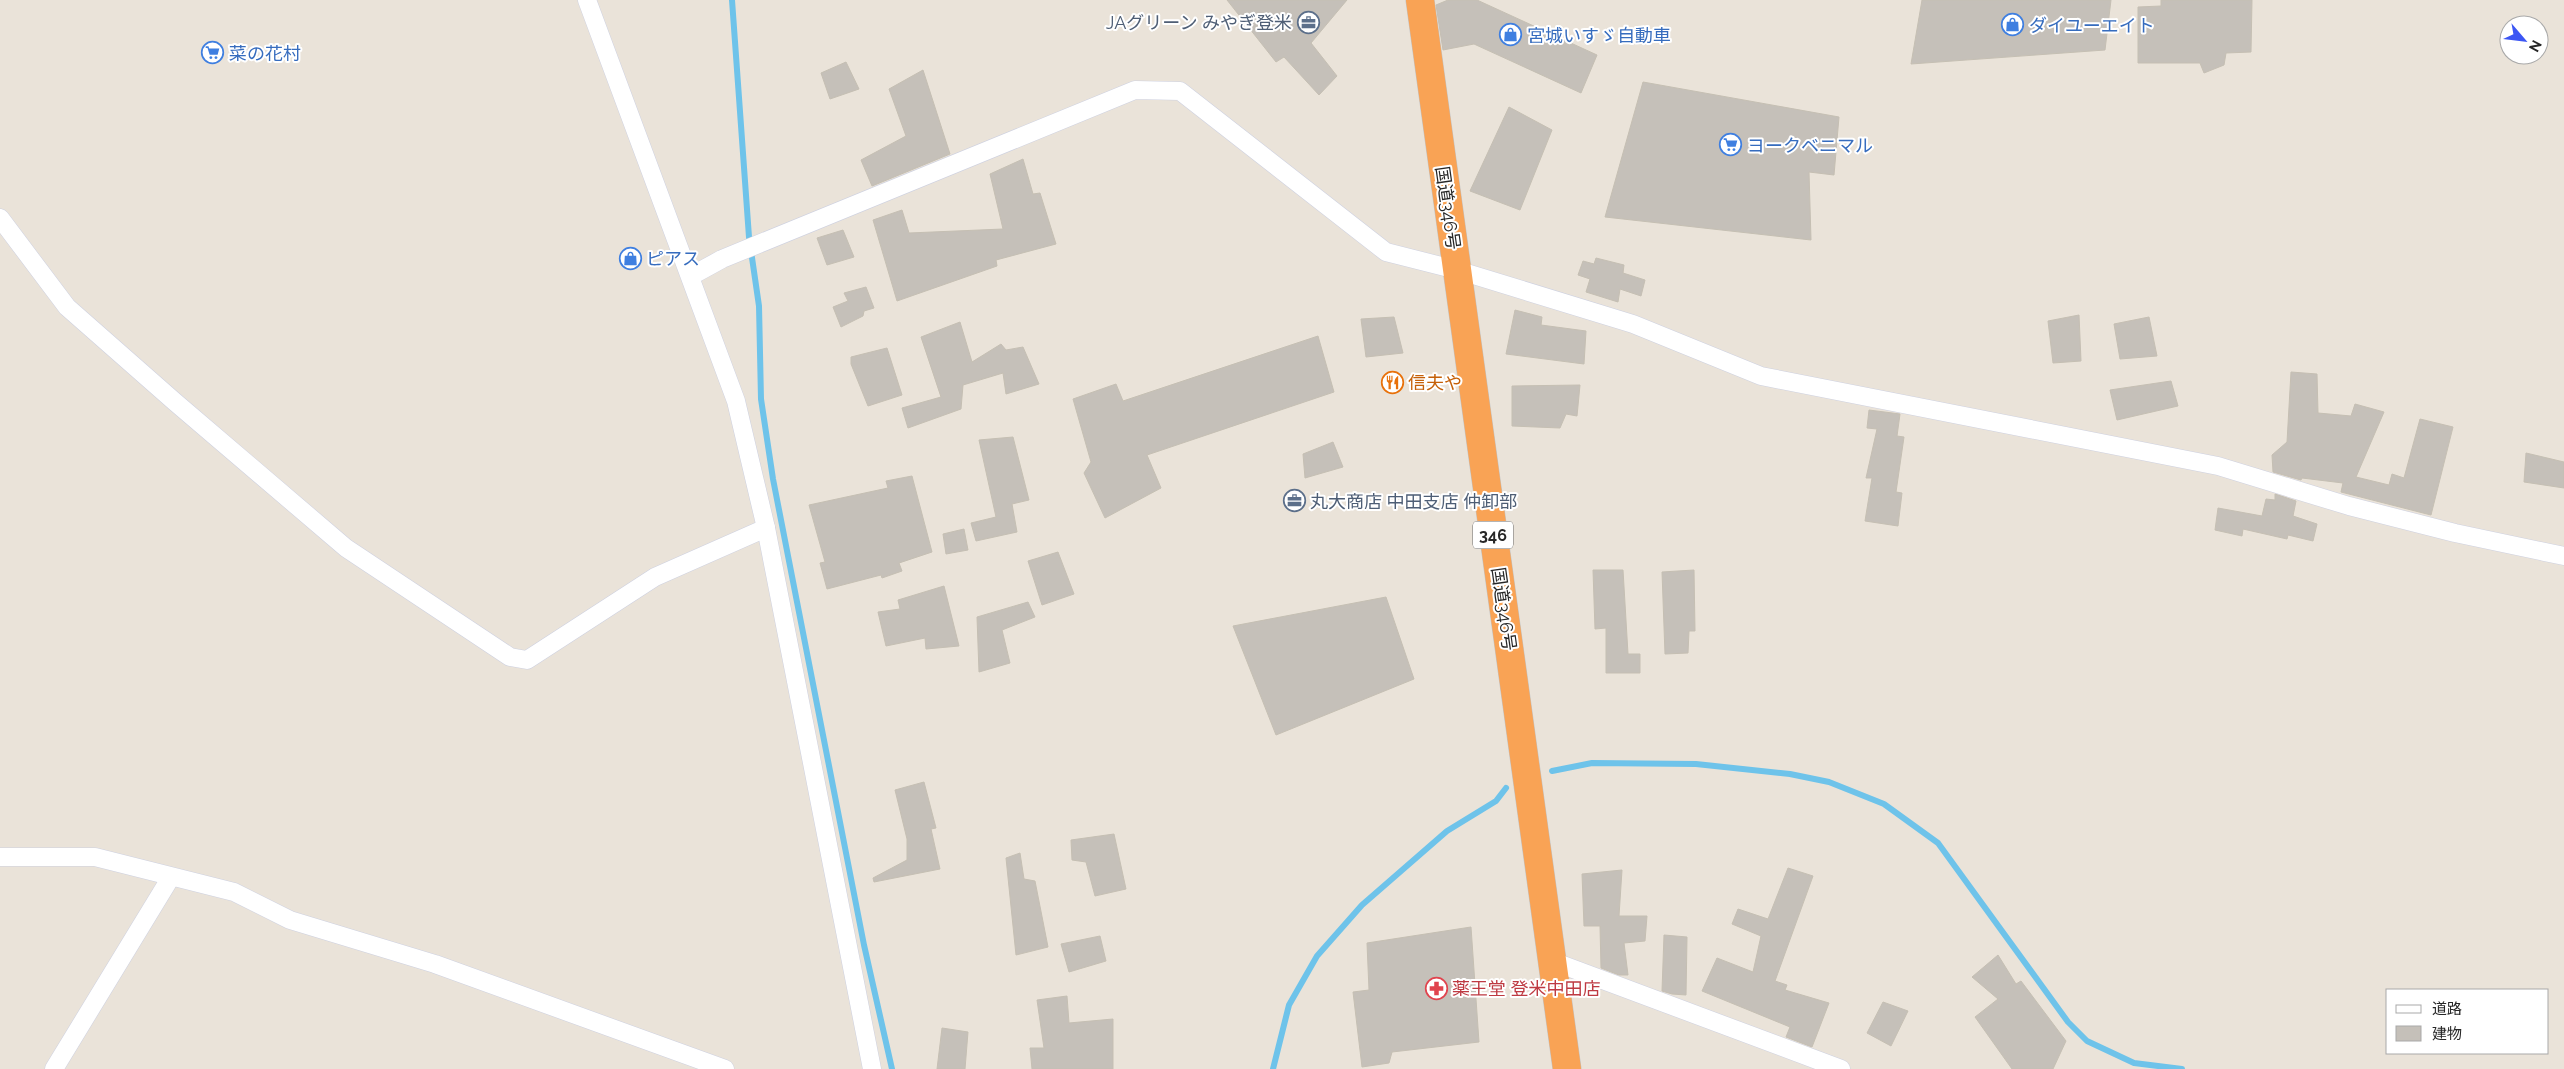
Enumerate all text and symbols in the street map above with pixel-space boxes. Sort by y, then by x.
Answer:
office icon: JAグリーン みやぎ登米 [1296,10,1320,34]
place label: JAグリーン みやぎ登米 [1106,12,1292,33]
shop icon: ダイユーエイト [2001,13,2025,37]
place label: ダイユーエイト [2029,15,2155,36]
north arrow [2499,15,2549,65]
shop icon: 宮城いすゞ自動車 [1499,23,1523,47]
place label: 宮城いすゞ自動車 [1527,25,1671,46]
text: N [2526,38,2545,55]
supermarket icon: 菜の花村 [201,41,225,65]
place label: 菜の花村 [229,43,301,64]
supermarket icon: ヨークベニマル [1719,133,1743,157]
place label: ヨークベニマル [1747,135,1873,156]
street label: 国道346号 [1432,165,1464,251]
shop icon: ピアス [618,246,642,270]
place label: ピアス [646,248,700,269]
restaurant icon: 信夫や [1380,370,1404,394]
place label: 信夫や [1408,372,1462,393]
office icon: 丸大商店 中田支店 仲卸部 [1282,489,1306,513]
place label: 丸大商店 中田支店 仲卸部 [1310,491,1517,512]
road number: 346 [1473,522,1513,548]
street label: 国道346号 [1488,566,1520,652]
pharmacy icon: 薬王堂 登米中田店 [1424,976,1448,1000]
place label: 薬王堂 登米中田店 [1452,978,1601,999]
legend [2386,989,2549,1054]
text: 道路 [2432,1000,2462,1018]
text: 建物 [2432,1025,2462,1043]

